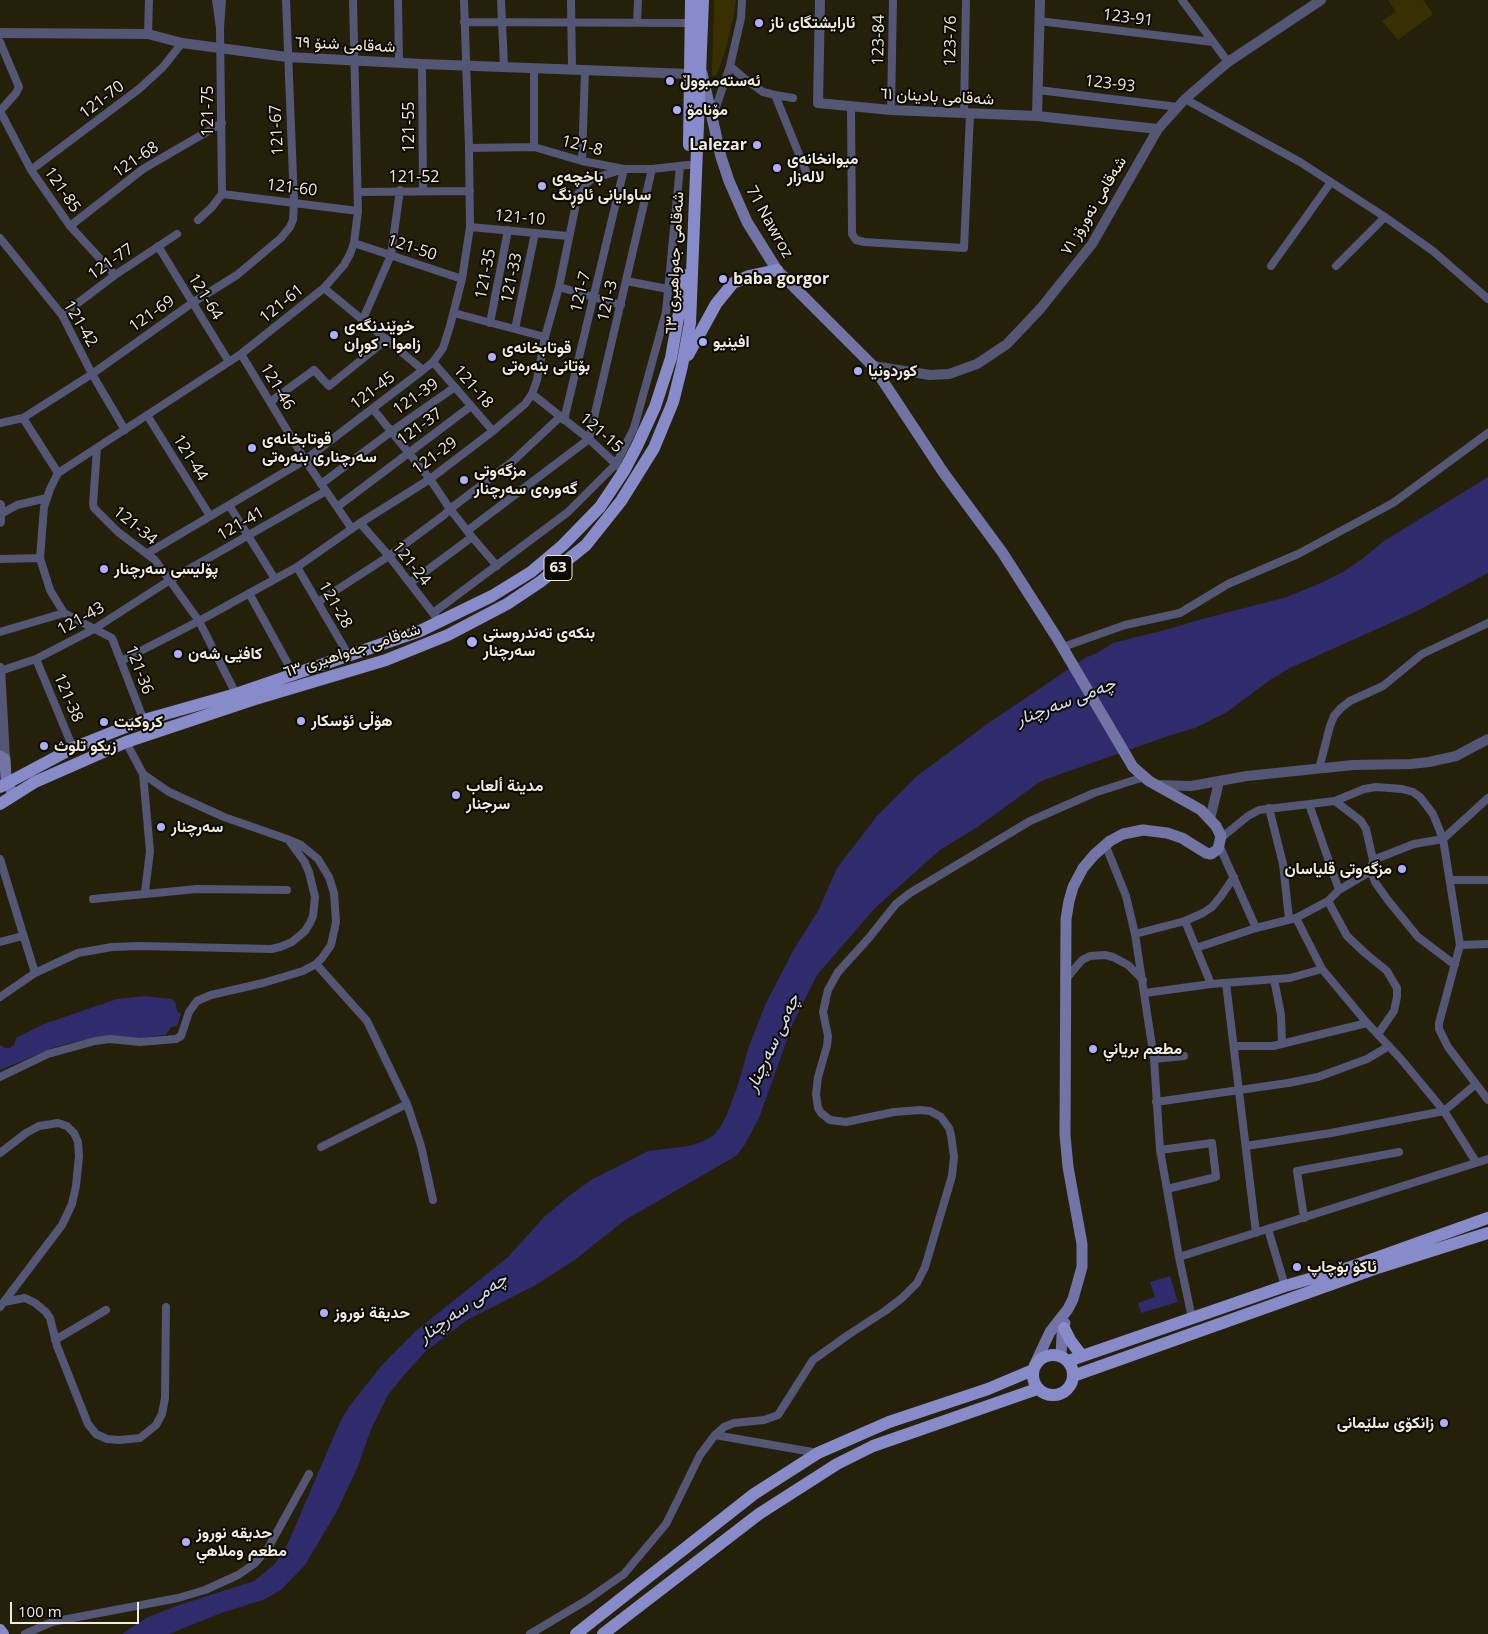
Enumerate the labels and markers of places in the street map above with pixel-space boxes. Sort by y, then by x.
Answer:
place label: ئارایشتگای ناز [769,13,855,33]
marker: ئارایشتگای ناز [753,17,765,29]
place label: ئەستەمبووڵ [680,71,760,91]
marker: ئەستەمبووڵ [664,75,676,87]
place label: مۆنامۆ [687,100,728,120]
marker: مۆنامۆ [671,104,683,116]
place label: Lalezar [689,135,747,155]
marker: Lalezar [751,139,763,151]
place label: میوانخانەی لالەزار [787,149,859,187]
marker: میوانخانەی لالەزار [771,162,783,174]
place label: باخچەی ساوایانی ئاوڕنگ [552,167,651,205]
marker: باخچەی ساوایانی ئاوڕنگ [536,180,548,192]
place label: baba gorgor [733,269,829,289]
marker: baba gorgor [717,273,729,285]
place label: خوێندنگەی زاموا - کوڕان [344,316,421,354]
marker: خوێندنگەی زاموا - کوڕان [328,329,340,341]
place label: افينيو [713,332,750,352]
marker: افينيو [697,336,709,348]
place label: قوتابخانەی بۆتانی بنەرەتی [502,338,590,376]
marker: قوتابخانەی بۆتانی بنەرەتی [486,351,498,363]
place label: كوردونيا [868,361,917,381]
marker: كوردونيا [852,365,864,377]
place label: قوتابخانەی سەرچناری بنەرەتی [262,429,377,467]
marker: قوتابخانەی سەرچناری بنەرەتی [246,442,258,454]
place label: مزگەوتی گەورەی سەرچنار [474,461,578,499]
marker: مزگەوتی گەورەی سەرچنار [458,474,470,486]
place label: پۆلیسی سەرچنار [114,559,218,579]
marker: پۆلیسی سەرچنار [98,563,110,575]
place label: بنکەی تەندروستی سەرچنار [483,623,595,661]
marker: بنکەی تەندروستی سەرچنار [465,635,479,649]
place label: کافێی شەن [188,644,262,664]
marker: کافێی شەن [172,648,184,660]
place label: هۆڵی ئۆسکار [311,711,392,731]
place label: كروكيت [114,712,163,732]
marker: هۆڵی ئۆسکار [295,715,307,727]
marker: كروكيت [98,716,110,728]
place label: زيكو تلوث [54,736,117,756]
marker: زيكو تلوث [38,740,50,752]
place label: مدينة ألعاب سرجنار [466,776,543,814]
marker: مدينة ألعاب سرجنار [450,789,462,801]
place label: سەرچنار [171,817,223,837]
marker: سەرچنار [155,821,167,833]
place label: مزگەوتی قلیاسان [1284,859,1392,879]
marker: مزگەوتی قلیاسان [1396,863,1408,875]
place label: مطعم برياني [1103,1039,1182,1059]
marker: مطعم برياني [1087,1043,1099,1055]
place label: ئاکۆ بۆچاپ [1307,1257,1377,1277]
marker: ئاکۆ بۆچاپ [1291,1261,1303,1273]
place label: حديقة نوروز [334,1303,410,1323]
marker: حديقة نوروز [318,1307,330,1319]
place label: زانکۆی سلێمانی [1337,1413,1434,1433]
marker: زانکۆی سلێمانی [1438,1417,1450,1429]
place label: حديقه نوروز مطعم وملاهي [196,1523,287,1561]
marker: حديقه نوروز مطعم وملاهي [180,1536,192,1548]

